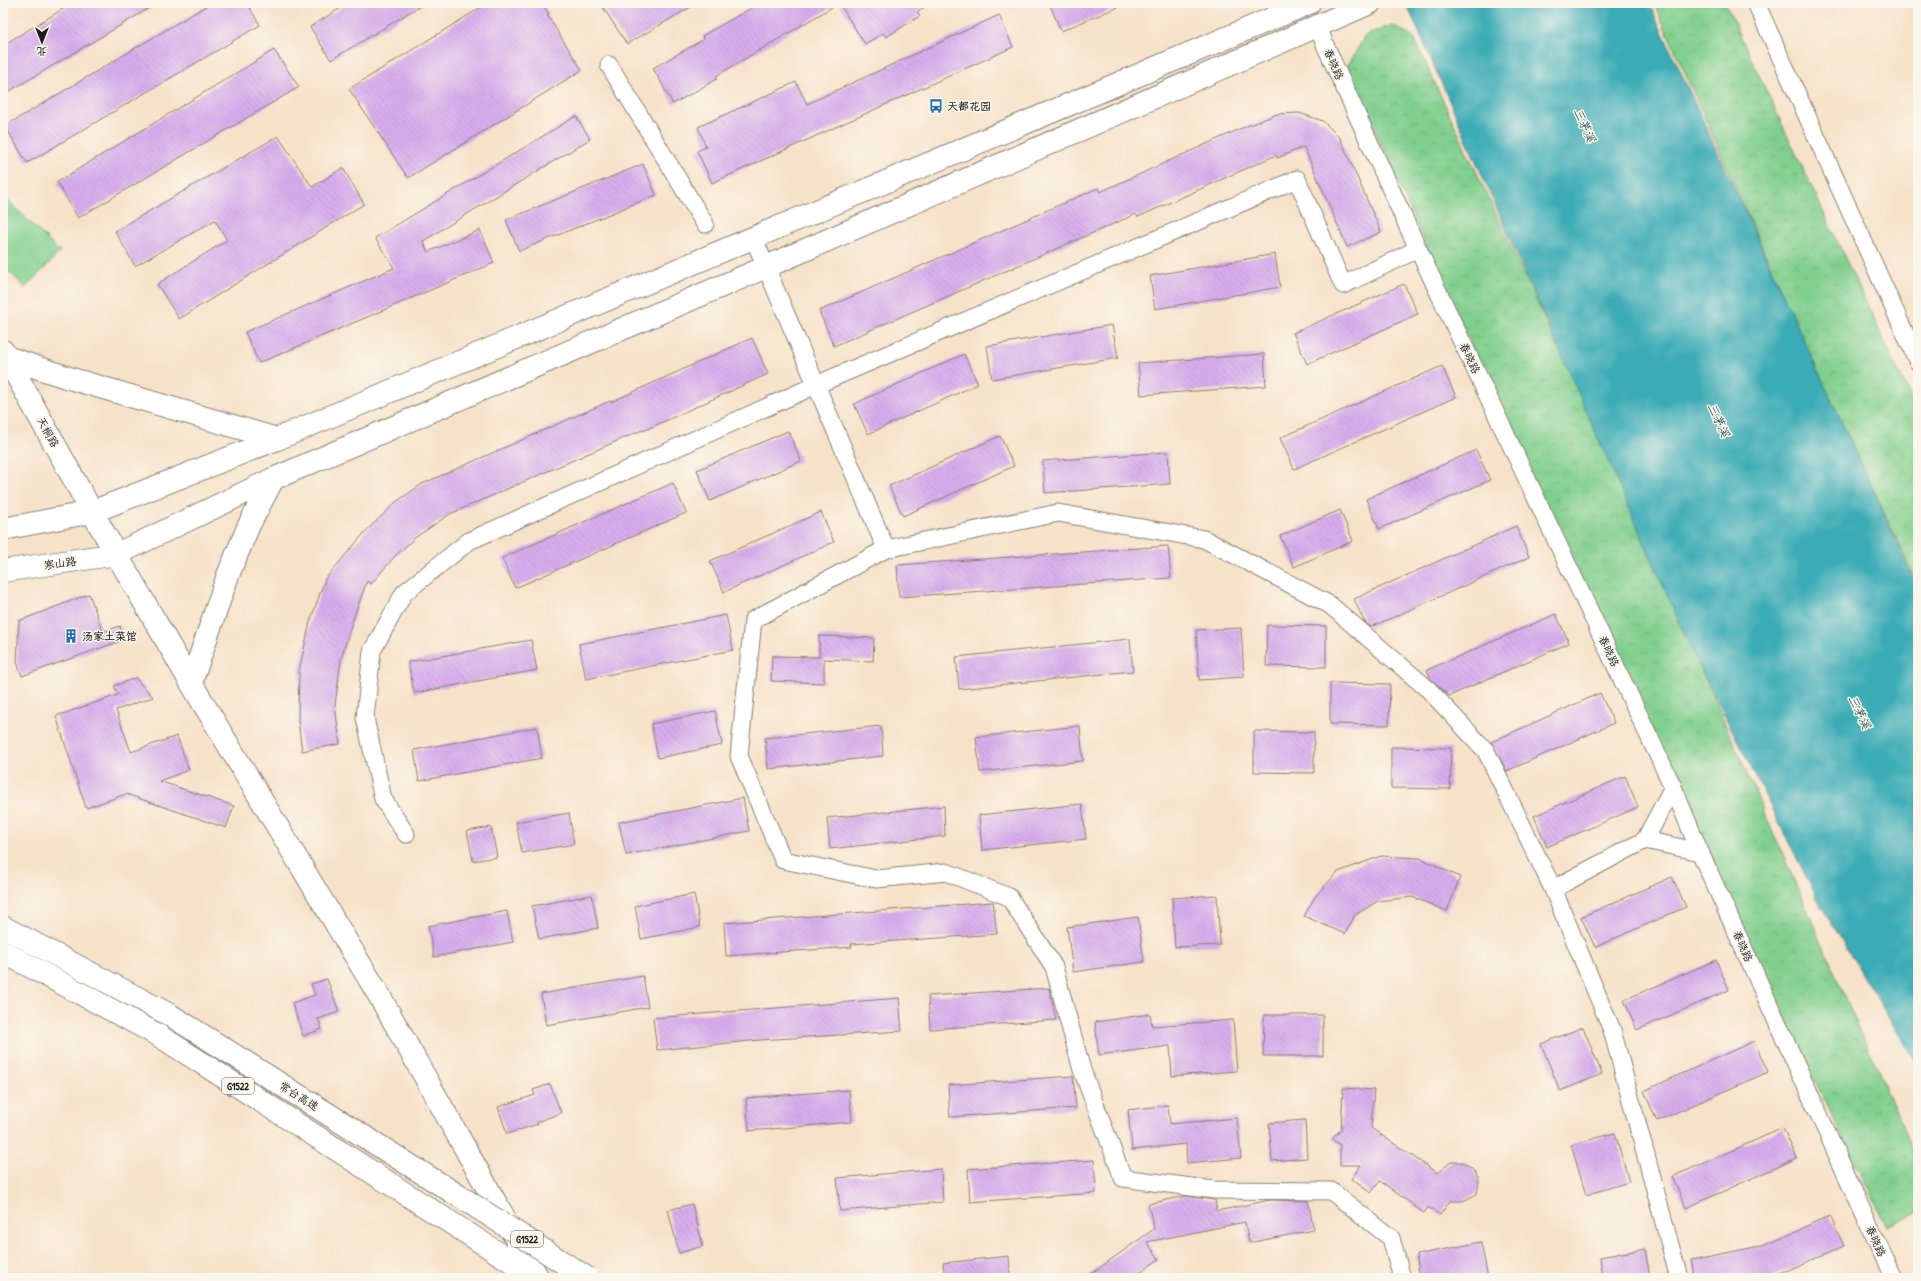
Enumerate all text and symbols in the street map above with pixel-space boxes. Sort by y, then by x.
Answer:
north arrow [22,22,62,62]
text: 北 [37,45,48,59]
street label: 春晓路 [1321,46,1347,82]
bus stop icon: 天都花园 [928,98,944,114]
place label: 天都花园 [947,99,991,113]
water label: 三茅溪 [1570,105,1600,146]
street label: 春晓路 [1457,340,1483,376]
water label: 三茅溪 [1704,400,1735,441]
street label: 天桐路 [34,414,62,450]
street label: 寒山路 [43,554,77,572]
building icon: 汤家土菜馆 [63,628,79,644]
place label: 汤家土菜馆 [82,629,137,643]
street label: 春晓路 [1596,633,1622,669]
water label: 三茅溪 [1844,692,1876,733]
street label: 春晓路 [1730,928,1756,964]
road number: G1522 [222,1078,254,1094]
street label: 常台高速 [277,1078,321,1114]
street label: 春晓路 [1863,1223,1889,1259]
road number: G1522 [511,1231,543,1247]

